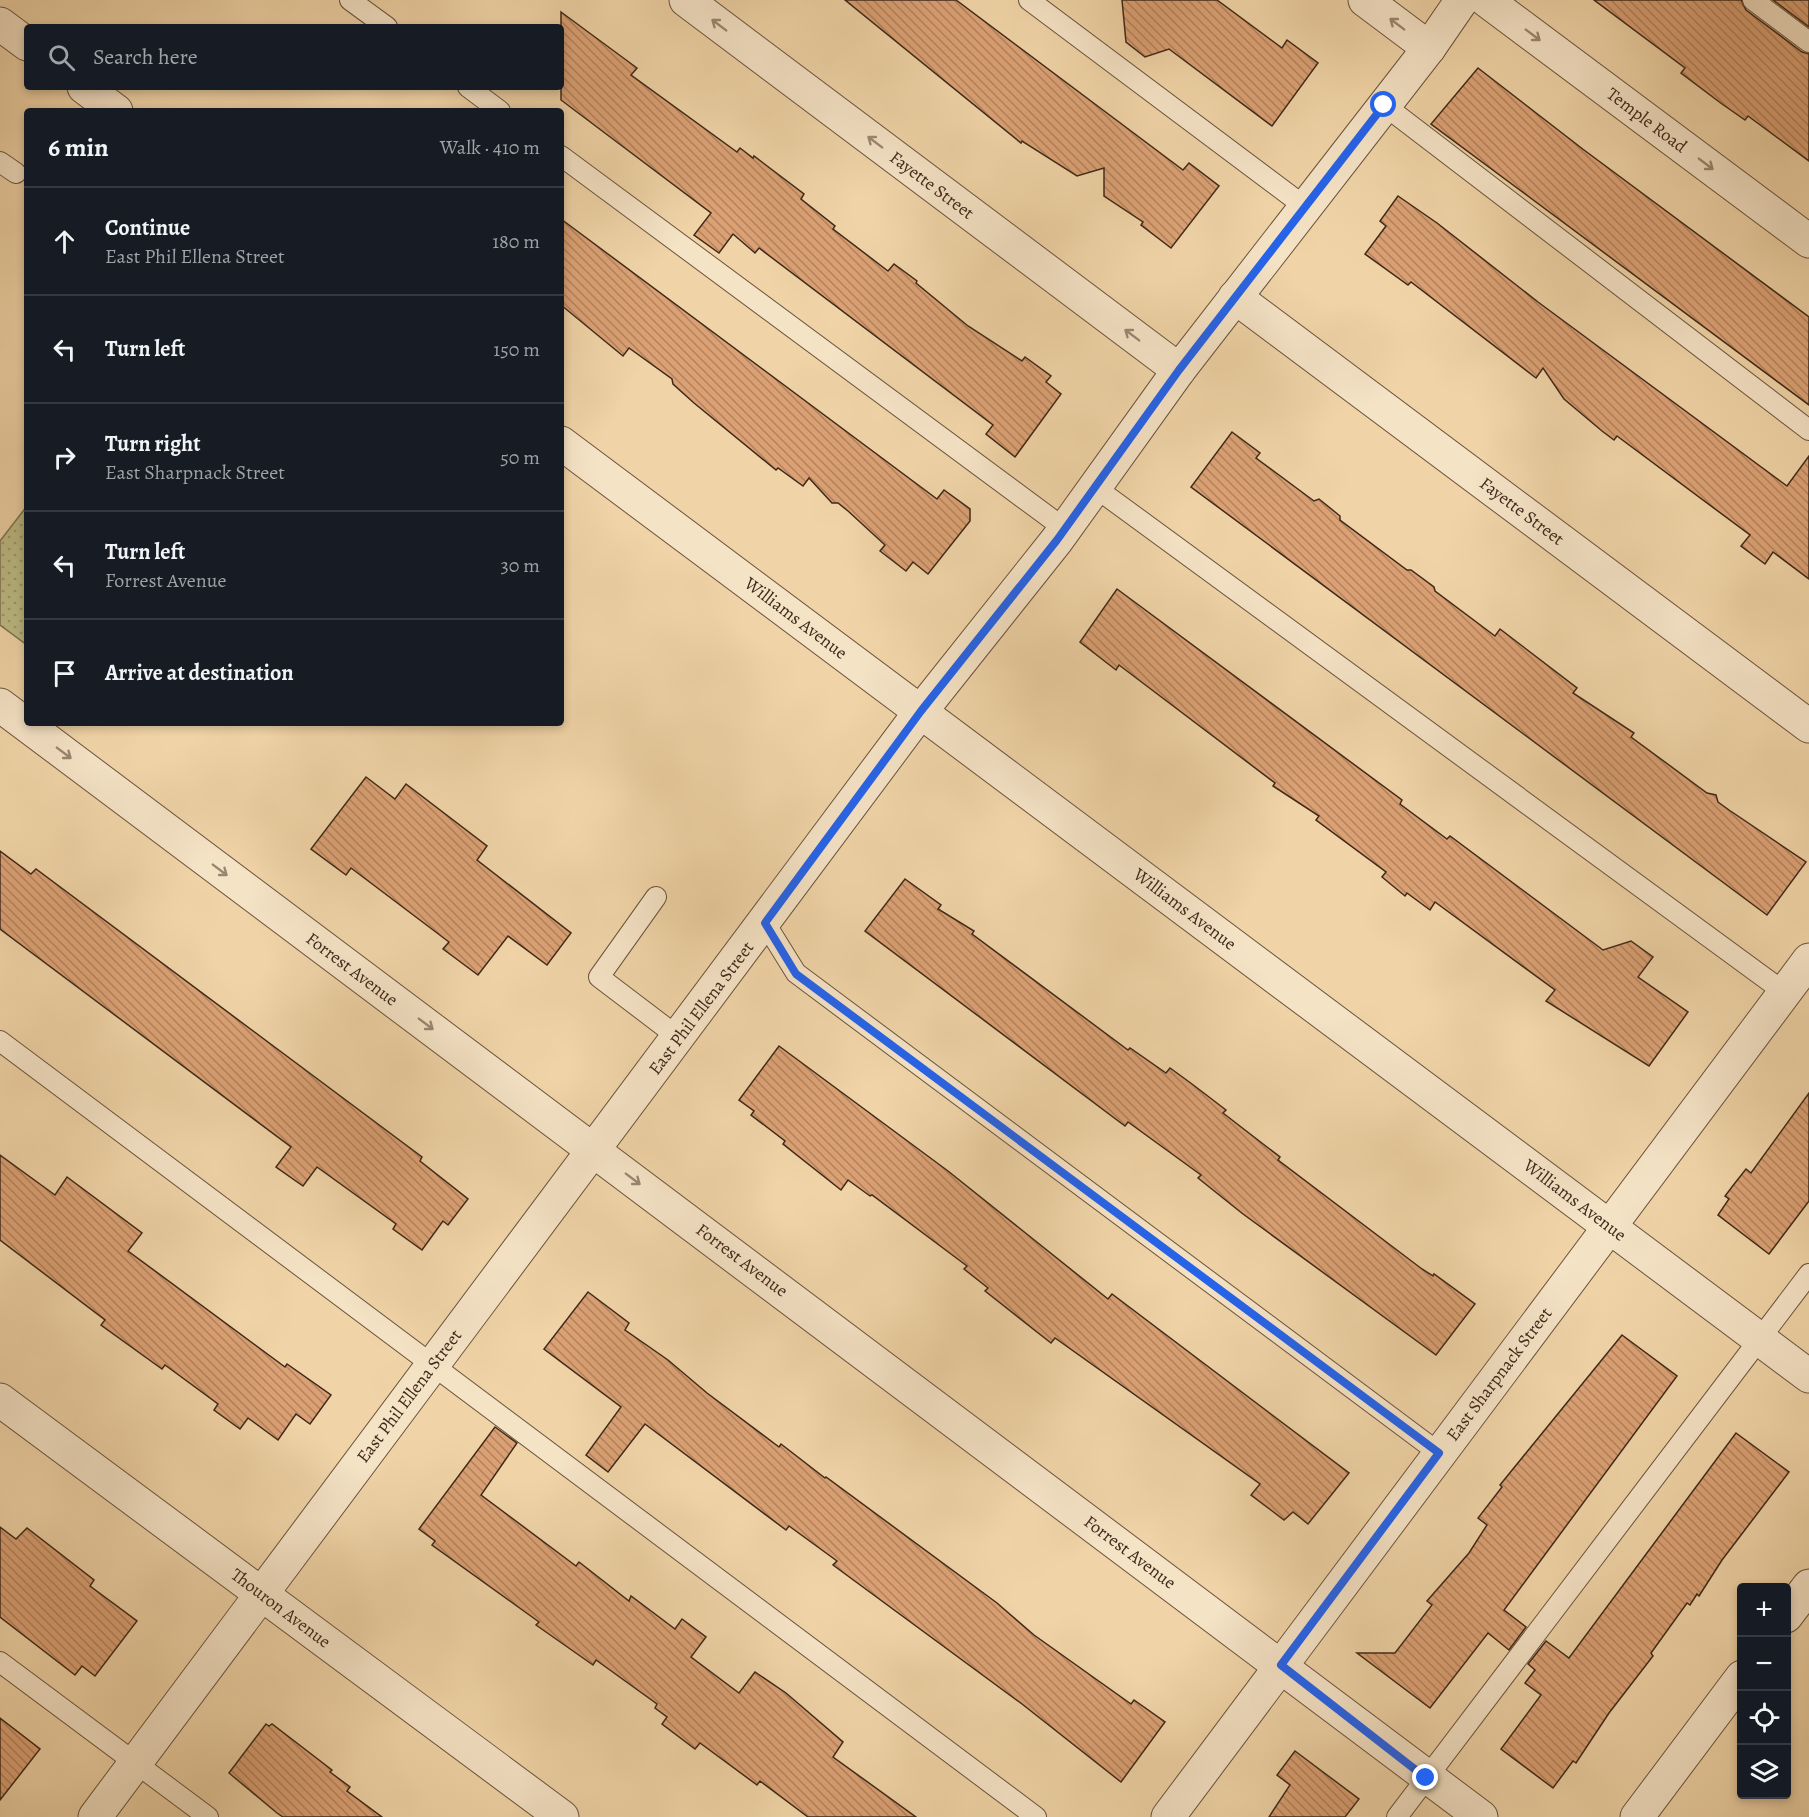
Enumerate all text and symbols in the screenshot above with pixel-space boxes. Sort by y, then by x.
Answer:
one-way arrow [1389,17,1405,30]
one-way arrow [712,19,728,32]
search box [24,24,564,90]
one-way arrow [1524,29,1540,41]
icon: search [45,41,78,74]
text: Search here [93,42,198,72]
street label: Temple Road [1602,82,1692,158]
route start [1370,91,1396,117]
text: 6 min [48,130,109,165]
text: Walk · 410 m [440,134,540,161]
one-way arrow [868,136,884,149]
street label: Fayette Street [885,145,979,225]
one-way arrow [1697,158,1713,170]
text: Continue [105,213,190,243]
icon: ahead [48,225,81,258]
text: 180 m [492,228,540,255]
text: East Phil Ellena Street [105,243,284,270]
one-way arrow [1124,329,1140,342]
icon: left [48,333,81,366]
text: Turn left [105,334,185,364]
text: 150 m [493,336,540,363]
text: Turn right [105,429,201,459]
icon: right [48,441,81,474]
text: 50 m [500,444,540,471]
text: East Sharpnack Street [105,459,285,486]
street label: Fayette Street [1475,471,1569,551]
text: Turn left [105,537,185,567]
icon: left [48,549,81,582]
text: 30 m [500,552,540,579]
text: Forrest Avenue [105,567,227,594]
street label: Williams Avenue [739,571,852,665]
icon: arrive [48,657,81,690]
text: Arrive at destination [105,658,294,688]
one-way arrow [55,747,71,759]
street label: Williams Avenue [1128,862,1241,956]
one-way arrow [211,864,227,876]
street label: Forrest Avenue [301,926,403,1012]
street label: East Phil Ellena Street [643,936,759,1080]
one-way arrow [418,1018,434,1031]
street label: Williams Avenue [1518,1153,1631,1247]
one-way arrow [625,1172,641,1185]
street label: Forrest Avenue [691,1217,793,1303]
street label: East Sharpnack Street [1441,1302,1557,1446]
street label: East Phil Ellena Street [351,1324,467,1468]
street label: Forrest Avenue [1079,1509,1181,1595]
street label: Thouron Avenue [226,1563,336,1653]
map controls [1737,1583,1791,1799]
button: + [1737,1583,1791,1637]
button: − [1737,1637,1791,1691]
button: locate [1737,1691,1791,1745]
button: layers [1737,1745,1791,1799]
route end [1412,1764,1438,1790]

